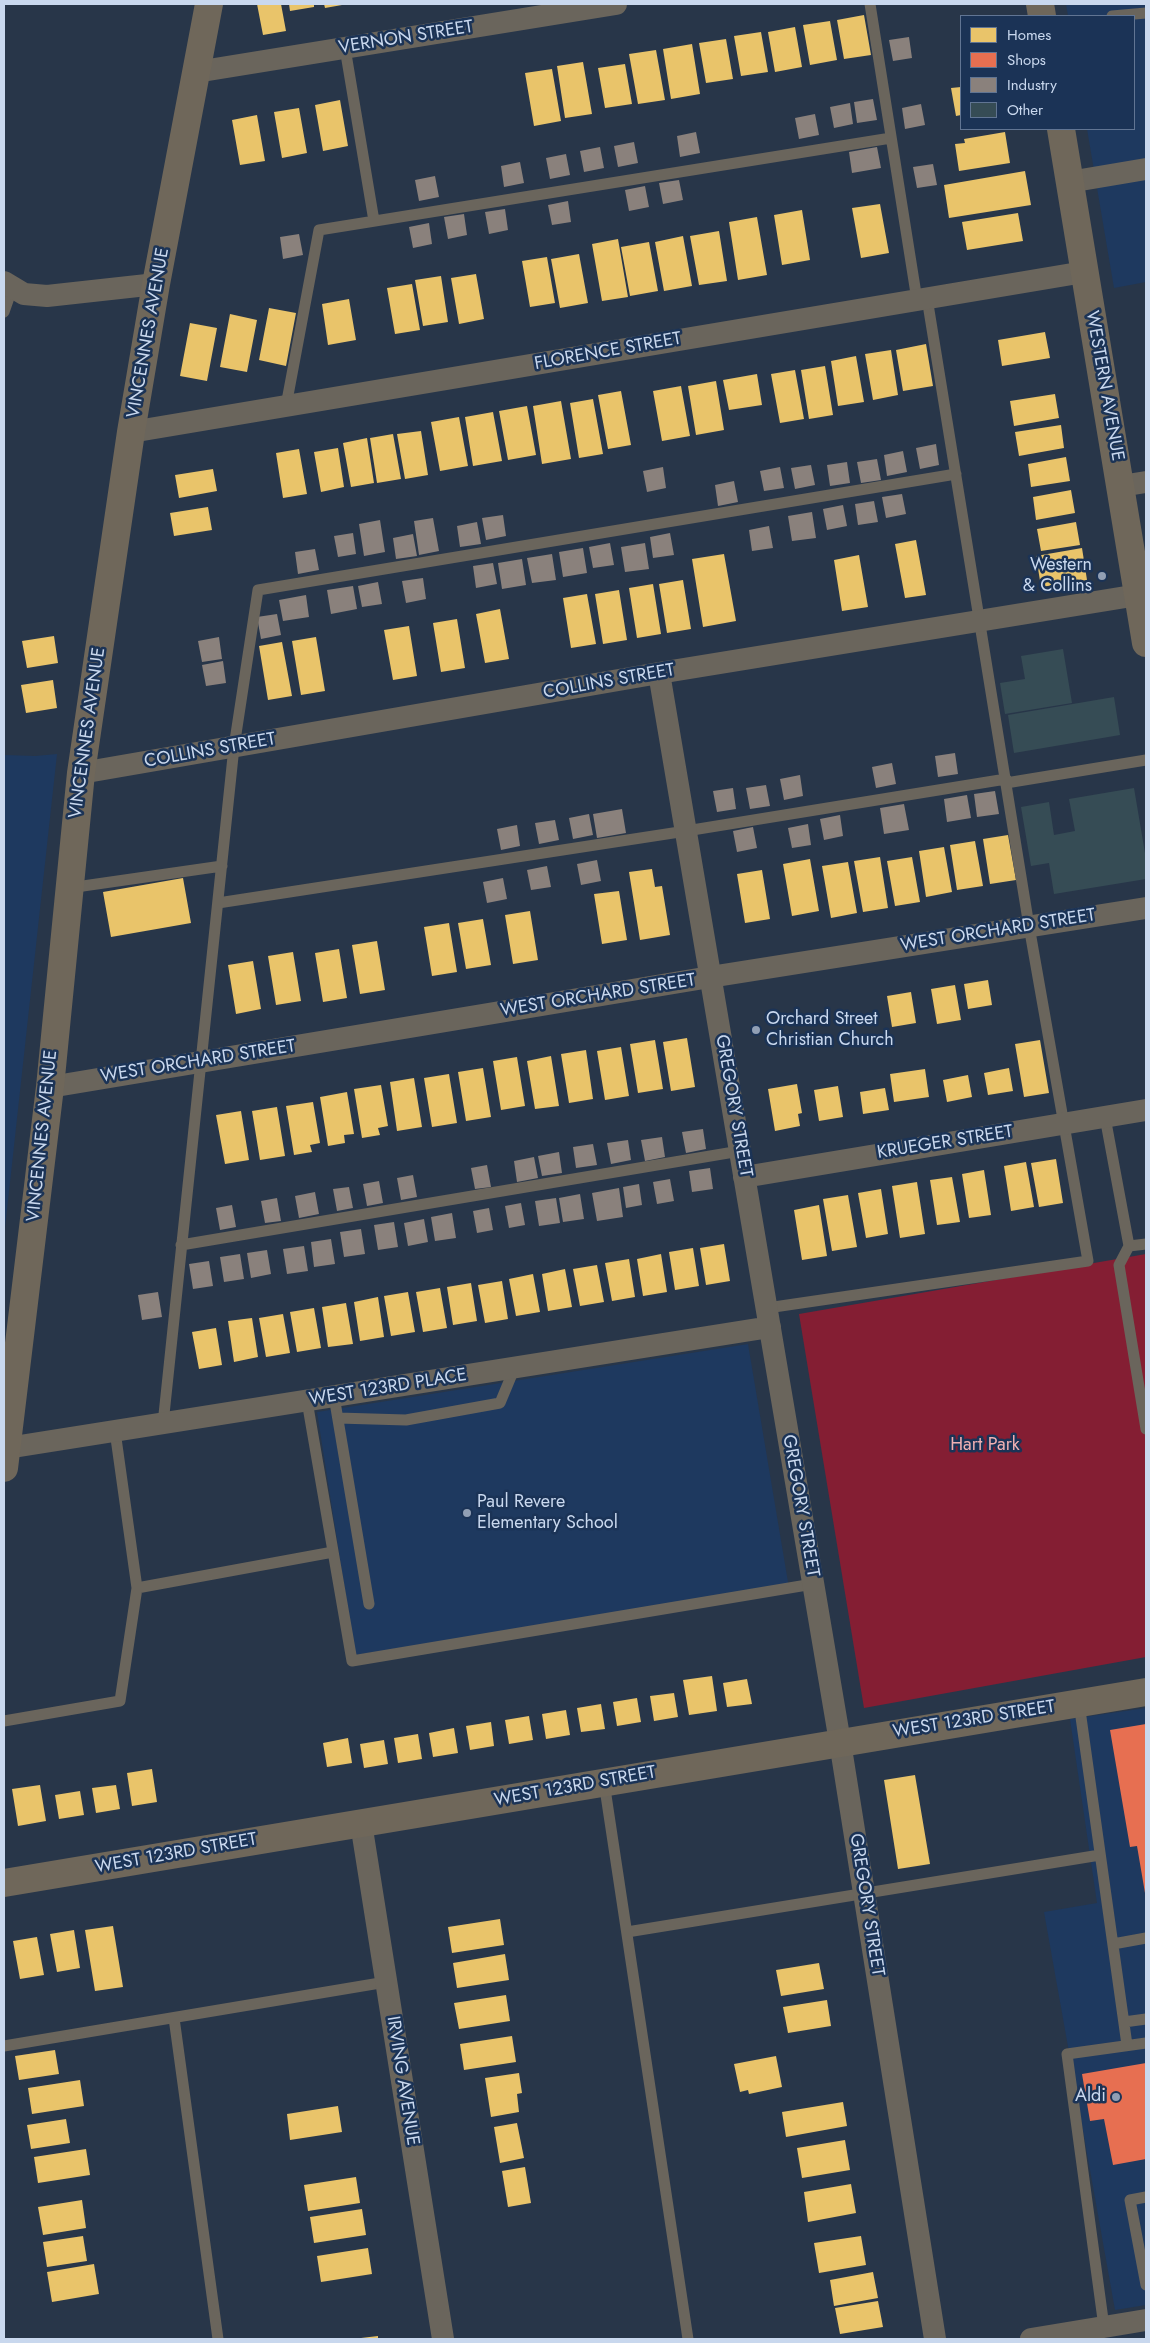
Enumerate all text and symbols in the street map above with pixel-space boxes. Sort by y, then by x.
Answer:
legend [960,15,1135,130]
street label: VERNON STREET [337,17,475,59]
text: Homes [1007,24,1051,46]
text: Shops [1007,49,1046,71]
text: Industry [1007,74,1057,96]
text: Other [1007,99,1043,121]
street label: VINCENNES AVENUE [123,246,175,420]
street label: WESTERN AVENUE [1080,309,1128,463]
street label: FLORENCE STREET [533,328,683,376]
place label: Western & Collins [1023,555,1092,598]
marker: Western & Collins [1096,570,1108,582]
street label: VINCENNES AVENUE [65,646,111,820]
street label: COLLINS STREET [542,660,676,704]
street label: COLLINS STREET [143,729,277,773]
street label: WEST ORCHARD STREET [899,905,1097,957]
street label: WEST ORCHARD STREET [499,970,697,1022]
place label: Orchard Street Christian Church [766,1009,894,1052]
marker: Orchard Street Christian Church [750,1024,762,1036]
street label: GREGORY STREET [710,1033,756,1179]
street label: WEST ORCHARD STREET [99,1036,297,1088]
street label: VINCENNES AVENUE [23,1049,63,1223]
street label: KRUEGER STREET [876,1122,1014,1164]
street label: WEST 123RD PLACE [308,1365,468,1411]
street label: GREGORY STREET [777,1433,823,1579]
park label: Hart Park [950,1435,1020,1457]
place label: Paul Revere Elementary School [477,1492,618,1535]
marker: Paul Revere Elementary School [461,1507,473,1519]
street label: WEST 123RD STREET [891,1697,1057,1743]
street label: WEST 123RD STREET [493,1762,657,1812]
street label: WEST 123RD STREET [94,1829,258,1879]
street label: GREGORY STREET [844,1832,888,1978]
street label: IRVING AVENUE [381,2015,423,2147]
place label: Aldi [1075,2086,1106,2108]
marker: Aldi [1110,2091,1122,2103]

